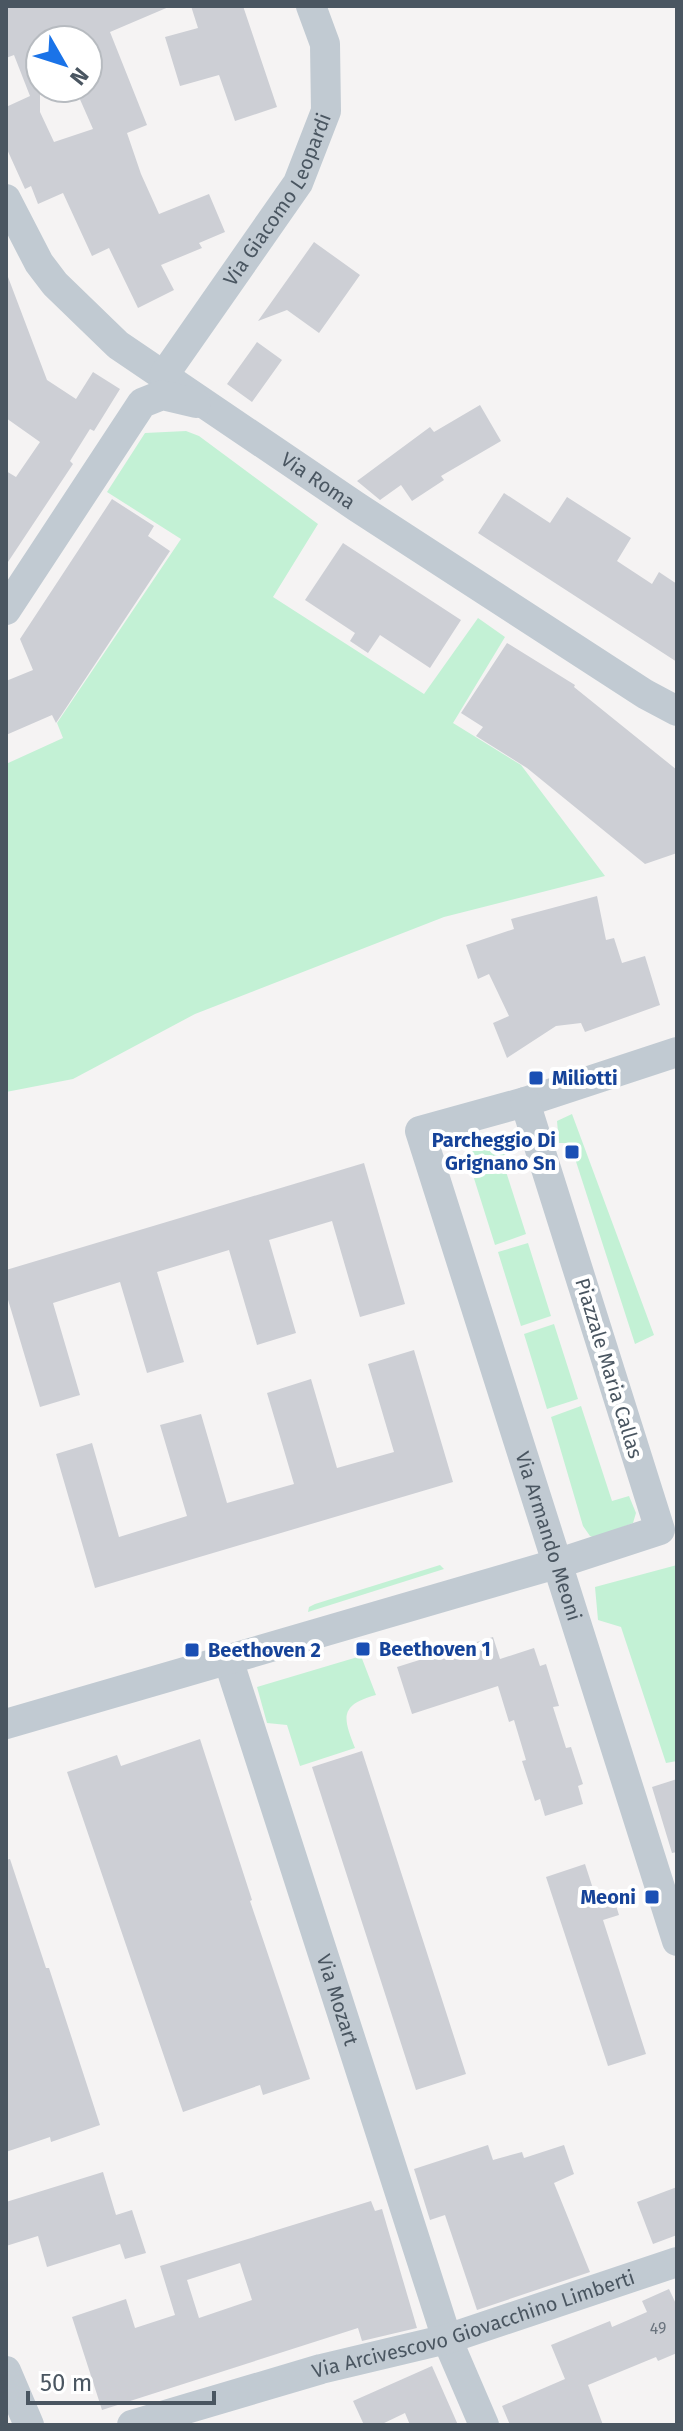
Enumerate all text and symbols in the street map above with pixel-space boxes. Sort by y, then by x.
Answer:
north arrow [24,24,104,104]
text: N [64,62,94,90]
street label: Via Giacomo Leopardi [218,110,336,290]
street label: Via Roma [277,447,360,514]
place label: Miliotti [552,1066,618,1090]
marker: Miliotti [527,1069,545,1087]
place label: Parcheggio Di Grignano Sn [432,1128,556,1175]
marker: Parcheggio Di Grignano Sn [563,1143,581,1161]
street label: Piazzale Maria Callas [570,1275,648,1461]
street label: Via Armando Meoni [510,1448,587,1624]
place label: Beethoven 1 [379,1637,491,1661]
place label: Beethoven 2 [208,1638,321,1662]
marker: Beethoven 1 [354,1640,372,1658]
marker: Beethoven 2 [183,1641,201,1659]
place label: Meoni [580,1885,636,1909]
marker: Meoni [643,1888,661,1906]
street label: Via Mozart [312,1951,364,2049]
street label: Via Arcivescovo Giovacchino Limberti [309,2265,638,2383]
house number: 49 [650,2319,666,2338]
scale bar [28,2355,214,2405]
text: 50 m [40,2369,92,2397]

